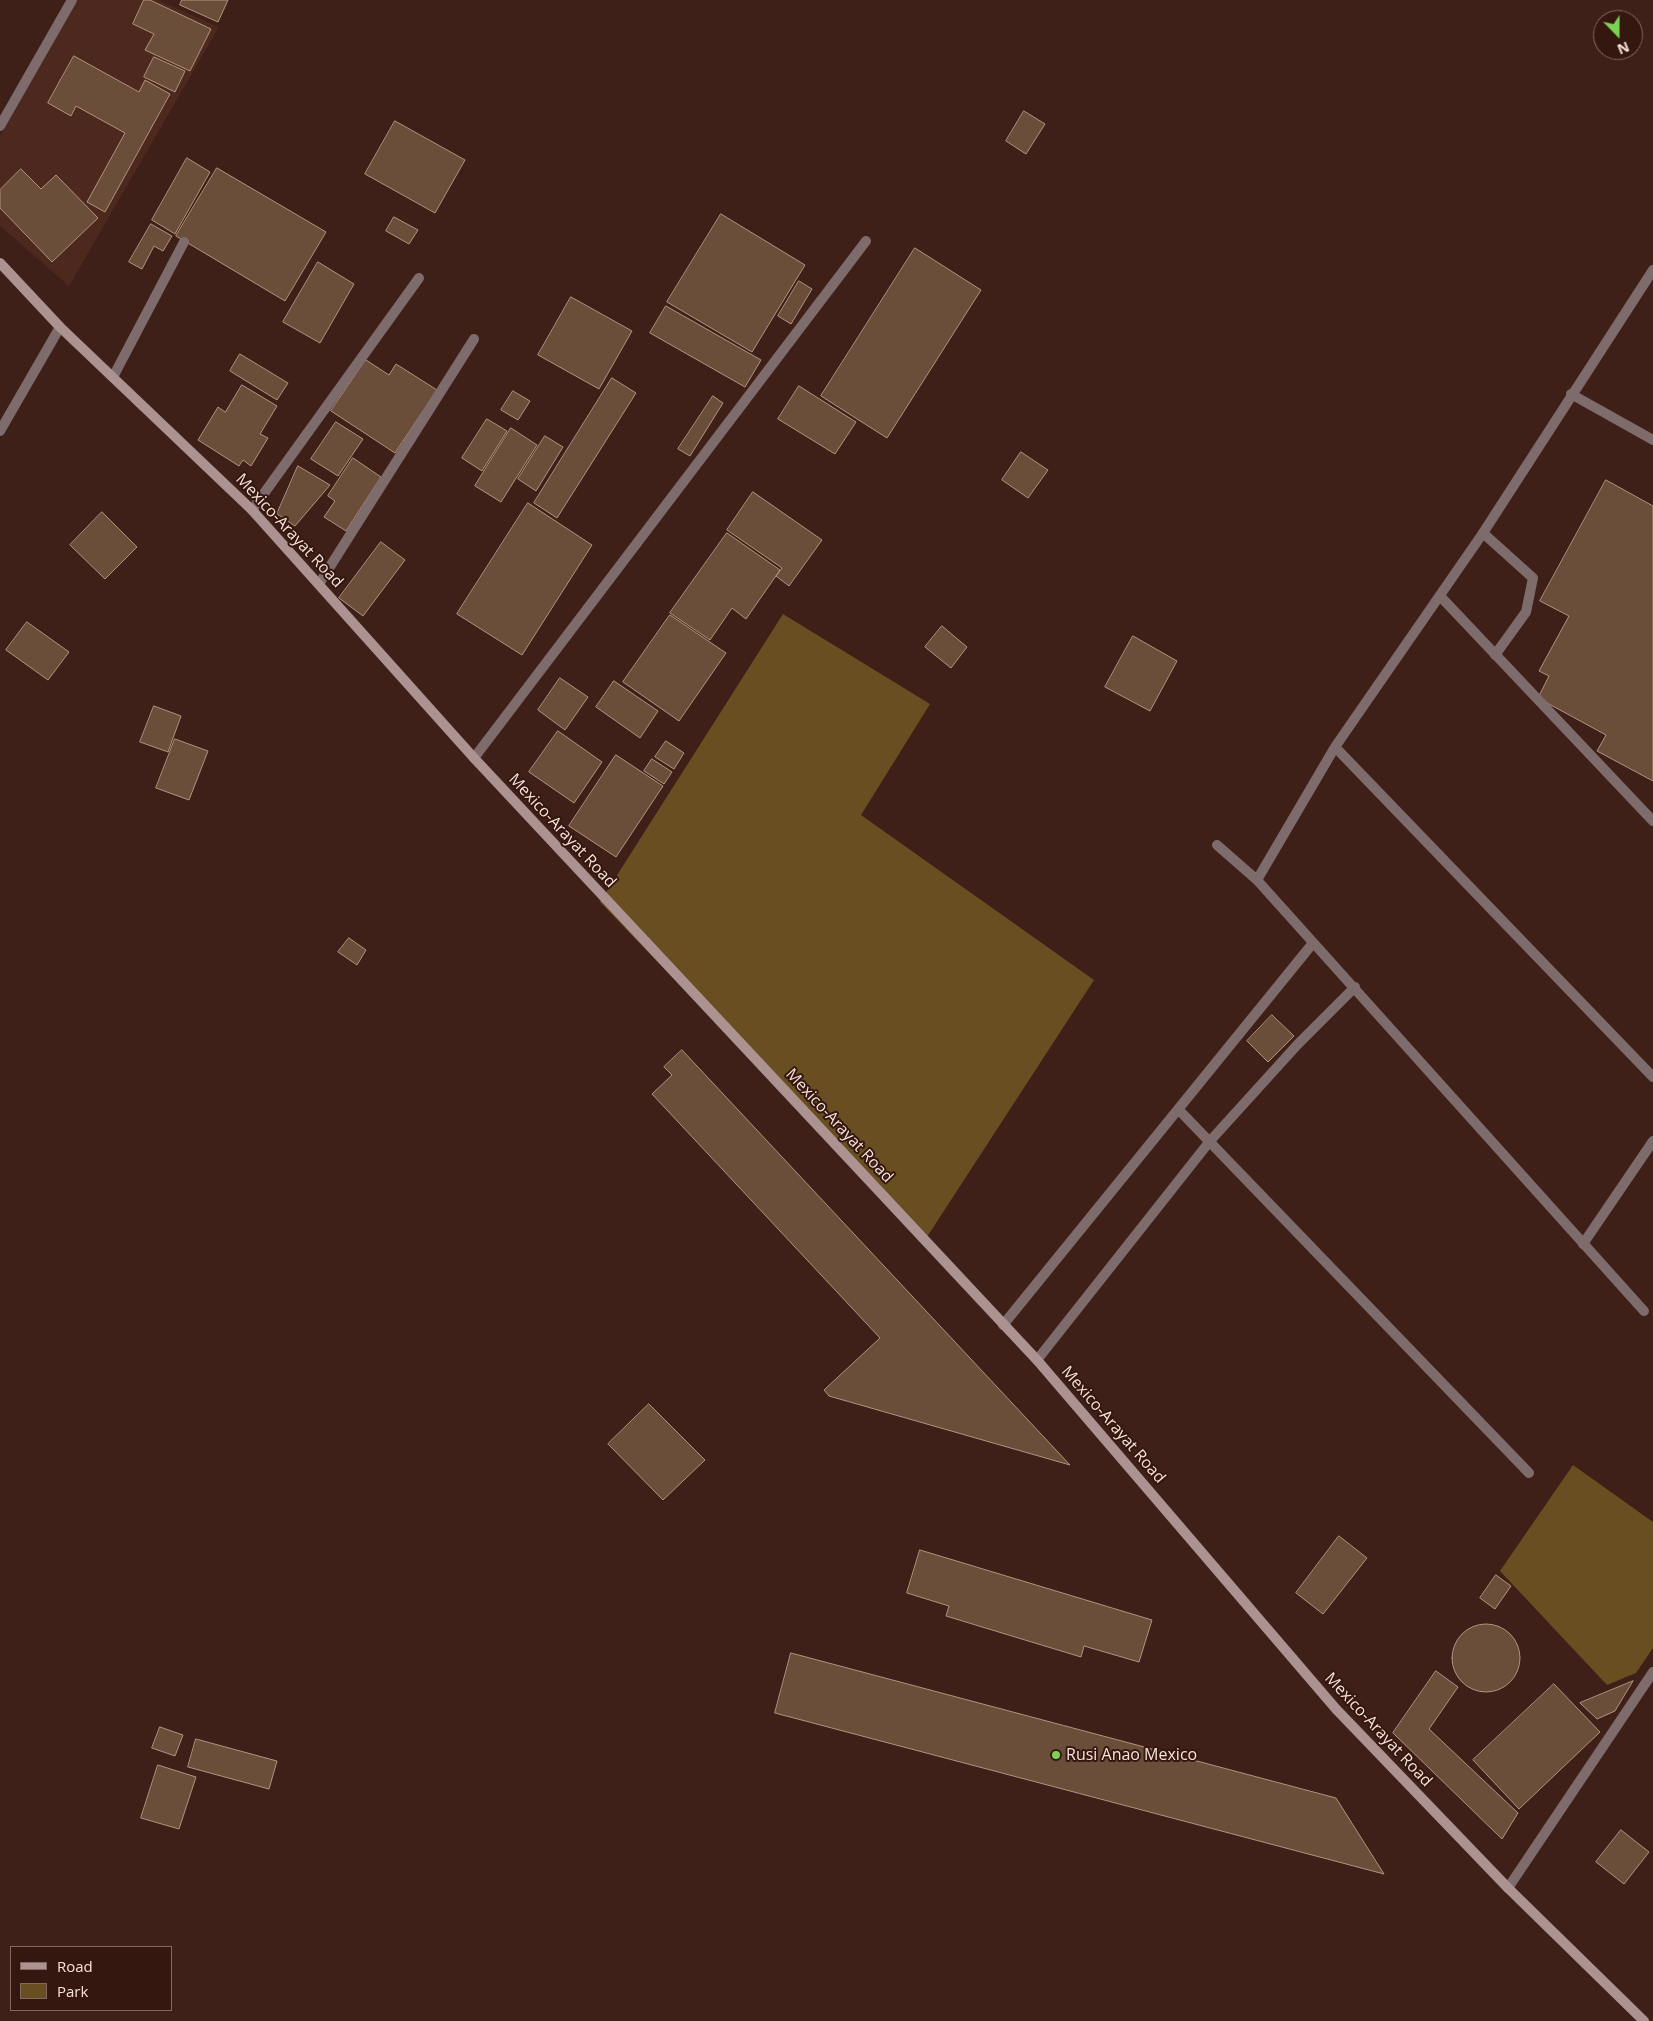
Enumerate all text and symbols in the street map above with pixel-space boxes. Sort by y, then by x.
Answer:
north arrow [1593,10,1643,60]
text: N [1615,37,1632,59]
street label: Mexico-Arayat Road [231,470,347,592]
street label: Mexico-Arayat Road [504,770,620,892]
street label: Mexico-Arayat Road [781,1065,897,1187]
street label: Mexico-Arayat Road [1057,1363,1169,1487]
street label: Mexico-Arayat Road [1320,1669,1436,1791]
place label: Rusi Anao Mexico [1066,1745,1197,1765]
marker: Rusi Anao Mexico [1050,1749,1062,1761]
legend [10,1946,172,2011]
text: Road [57,1956,93,1976]
text: Park [57,1981,88,2001]

